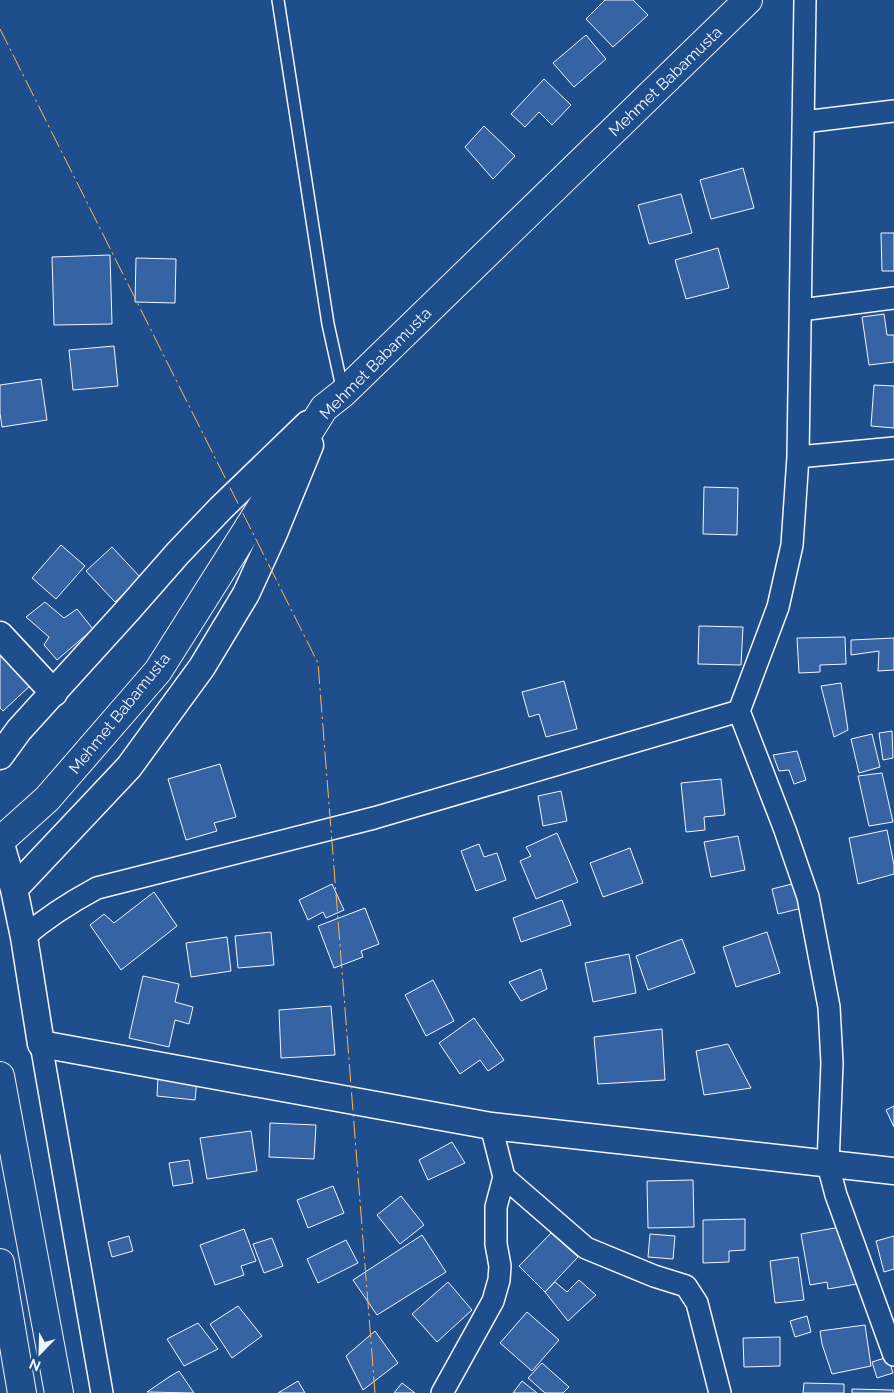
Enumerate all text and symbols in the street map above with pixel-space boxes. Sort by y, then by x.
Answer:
street label: Mehmet Babamusta [605,22,726,140]
street label: Mehmet Babamusta [316,304,435,423]
street label: Mehmet Babamusta [65,649,174,778]
north arrow [15,1328,65,1378]
text: N [27,1356,43,1374]

